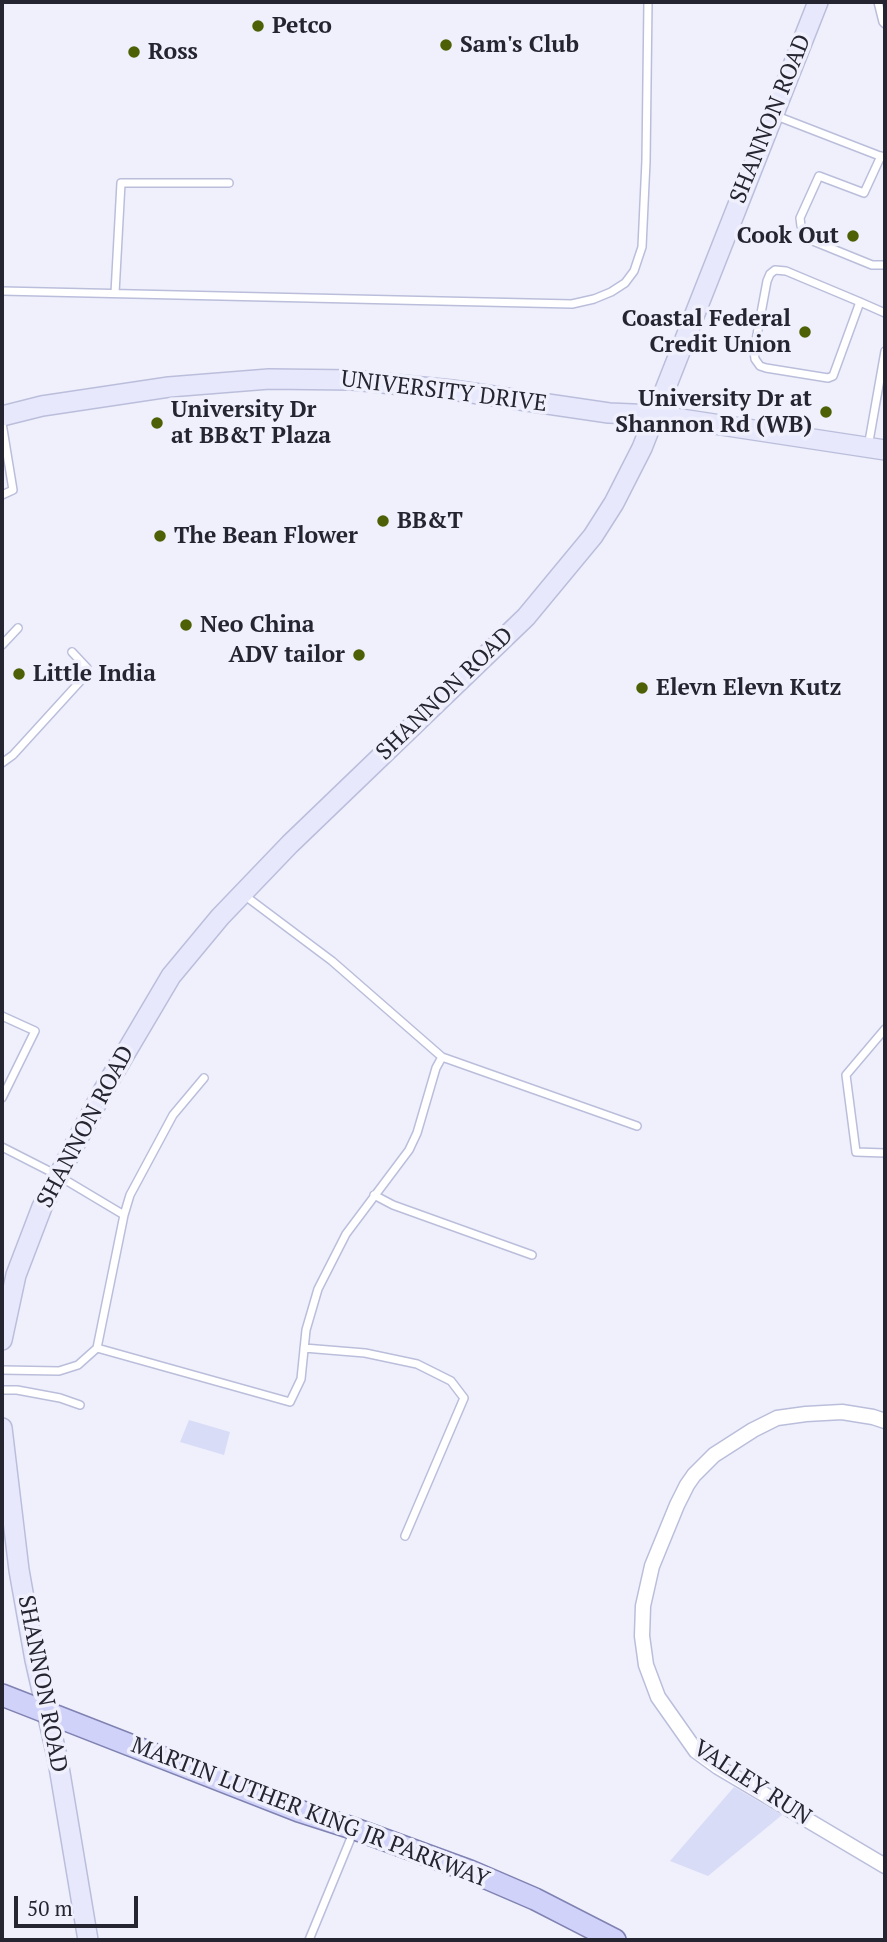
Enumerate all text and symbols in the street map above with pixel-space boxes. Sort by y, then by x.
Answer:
place label: Petco [272,12,332,40]
marker: Petco [250,18,266,34]
place label: Sam's Club [460,31,579,59]
street label: SHANNON ROAD [725,31,817,207]
marker: Sam's Club [438,37,454,53]
place label: Ross [148,38,198,66]
marker: Ross [126,44,142,60]
place label: Cook Out [737,222,839,250]
marker: Cook Out [845,228,861,244]
place label: Coastal Federal Credit Union [622,305,791,359]
marker: Coastal Federal Credit Union [797,324,813,340]
street label: UNIVERSITY DRIVE [339,366,549,418]
place label: University Dr at Shannon Rd (WB) [615,385,812,439]
place label: University Dr at BB&T Plaza [171,396,331,450]
marker: University Dr at Shannon Rd (WB) [818,404,834,420]
marker: University Dr at BB&T Plaza [149,415,165,431]
place label: BB&T [397,507,463,535]
marker: BB&T [375,513,391,529]
place label: The Bean Flower [174,522,358,550]
marker: The Bean Flower [152,528,168,544]
place label: Neo China [200,611,315,639]
marker: Neo China [178,617,194,633]
street label: SHANNON ROAD [371,622,519,766]
place label: ADV tailor [229,641,345,669]
marker: ADV tailor [351,647,367,663]
place label: Little India [33,660,156,688]
marker: Little India [11,666,27,682]
place label: Elevn Elevn Kutz [656,674,841,702]
marker: Elevn Elevn Kutz [634,680,650,696]
street label: SHANNON ROAD [32,1041,140,1213]
street label: SHANNON ROAD [11,1593,73,1775]
street label: MARTIN LUTHER KING JR PARKWAY [127,1732,493,1894]
street label: VALLEY RUN [688,1735,816,1831]
scale bar [18,1882,142,1926]
text: 50 m [27,1894,73,1922]

